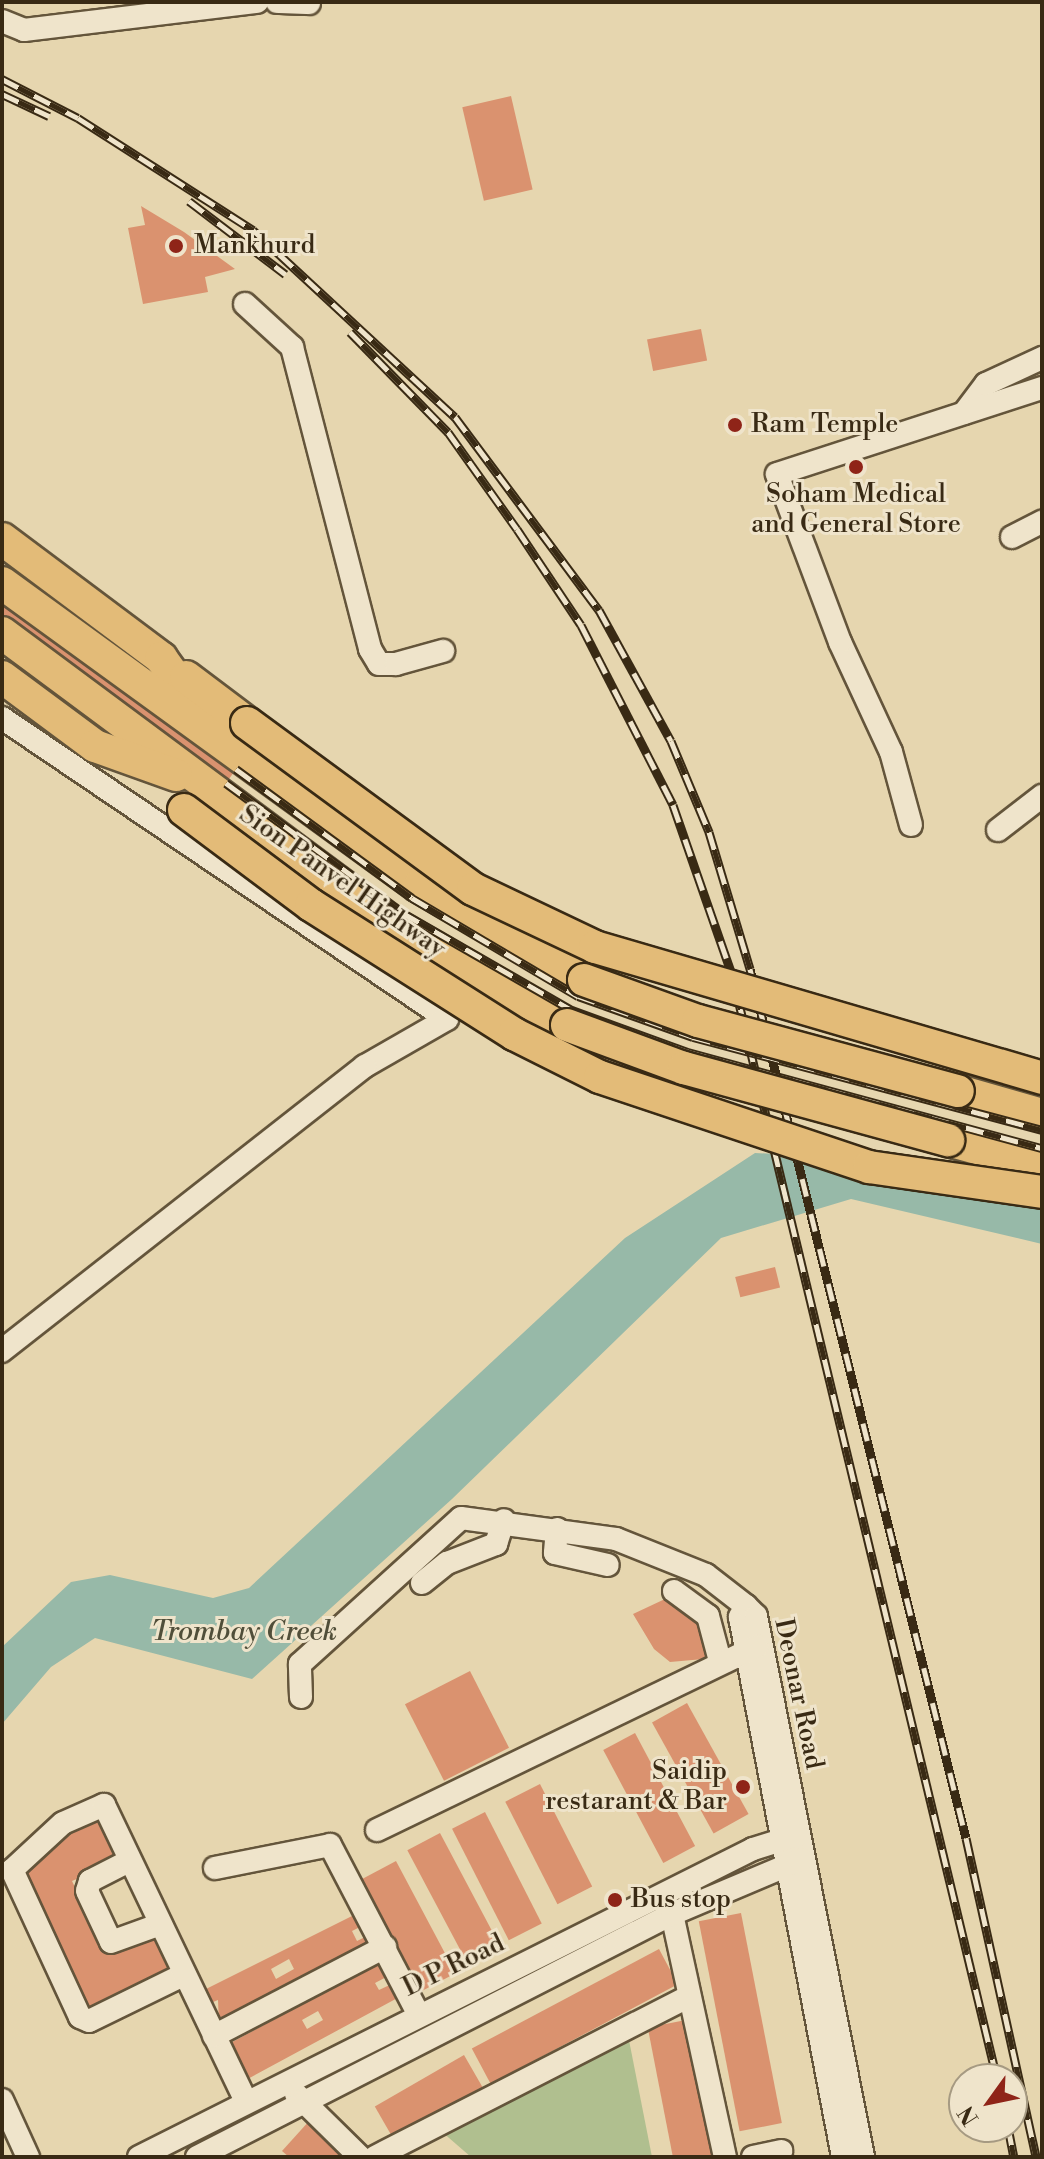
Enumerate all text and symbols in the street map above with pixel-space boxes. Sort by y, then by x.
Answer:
place label: Mankhurd [194,230,315,262]
marker: Mankhurd [165,235,187,257]
place label: Ram Temple [751,409,898,441]
marker: Ram Temple [726,416,744,434]
marker: Soham Medical and General Store [847,458,865,476]
place label: Soham Medical and General Store [751,479,961,540]
street label: Sion Panvel Highway [233,799,451,965]
water label: Trombay Creek [151,1615,337,1649]
street label: Deonar Road [767,1616,829,1772]
place label: Saidip restarant & Bar [545,1756,727,1818]
marker: Saidip restarant & Bar [734,1778,752,1796]
place label: Bus stop [631,1884,731,1916]
marker: Bus stop [606,1891,624,1909]
street label: D P Road [398,1928,510,2004]
north arrow [948,2063,1028,2143]
text: N [953,2101,985,2130]

